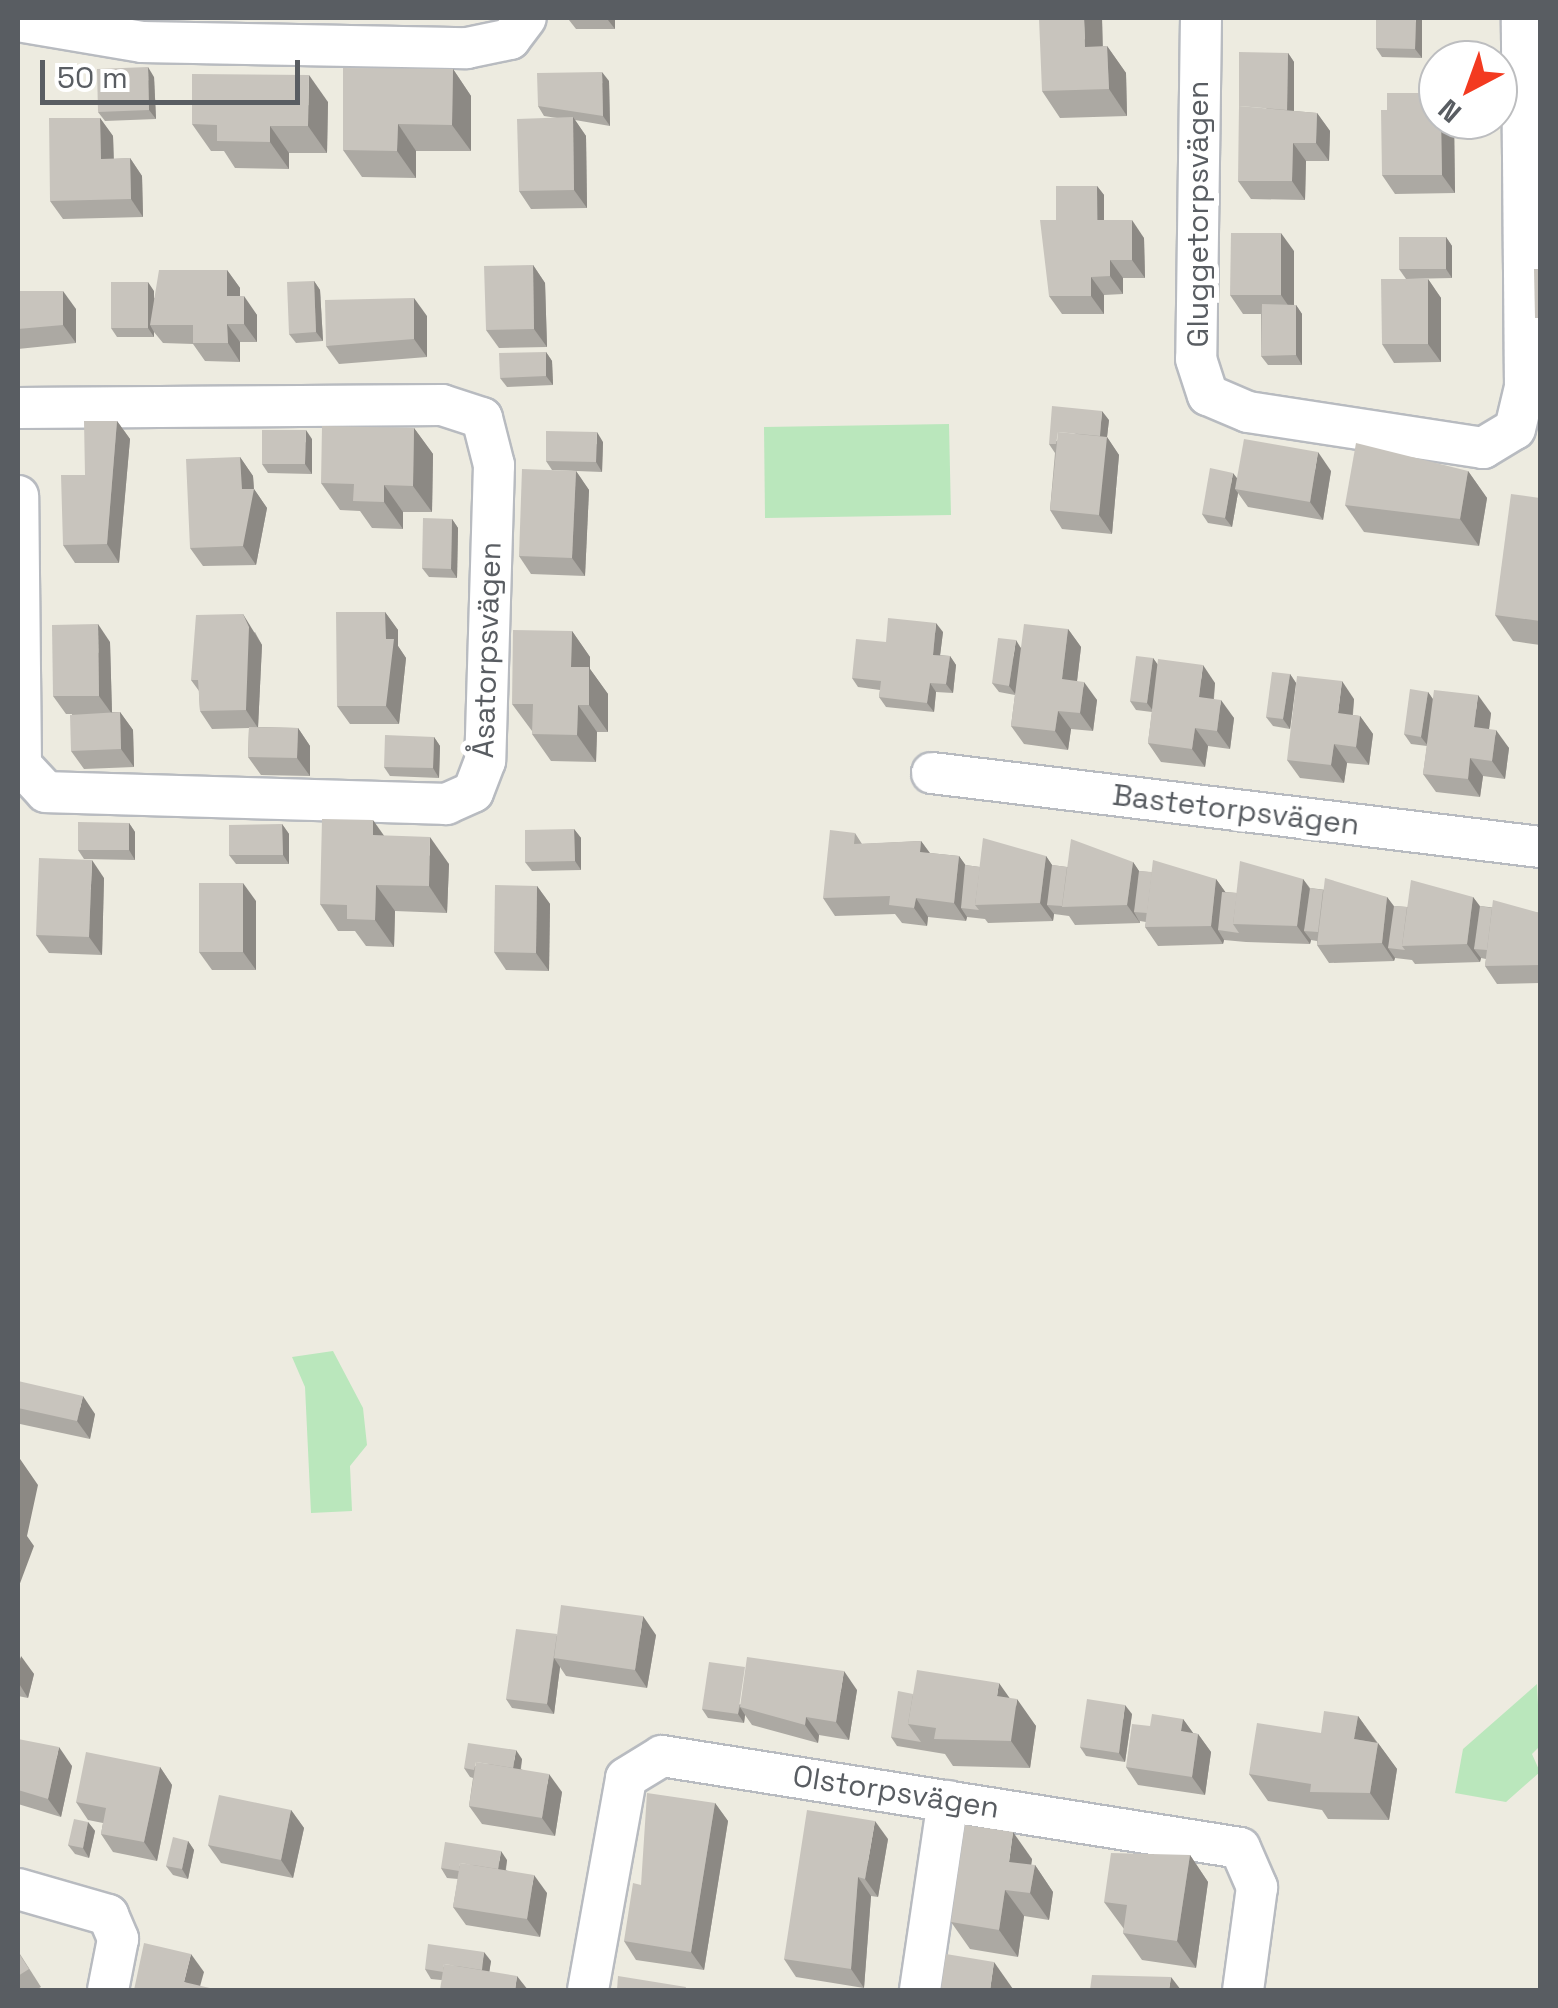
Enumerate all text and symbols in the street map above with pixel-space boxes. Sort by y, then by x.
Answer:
scale bar [45,40,305,102]
north arrow [1418,40,1518,140]
text: 50 m [57,58,128,97]
street label: Gluggetorpsvägen [1180,81,1216,347]
text: N [1431,91,1469,131]
street label: Åsatorpsvägen [465,541,509,759]
street label: Bastetorpsvägen [1110,777,1362,843]
street label: Olstorpsvägen [790,1758,1002,1826]

